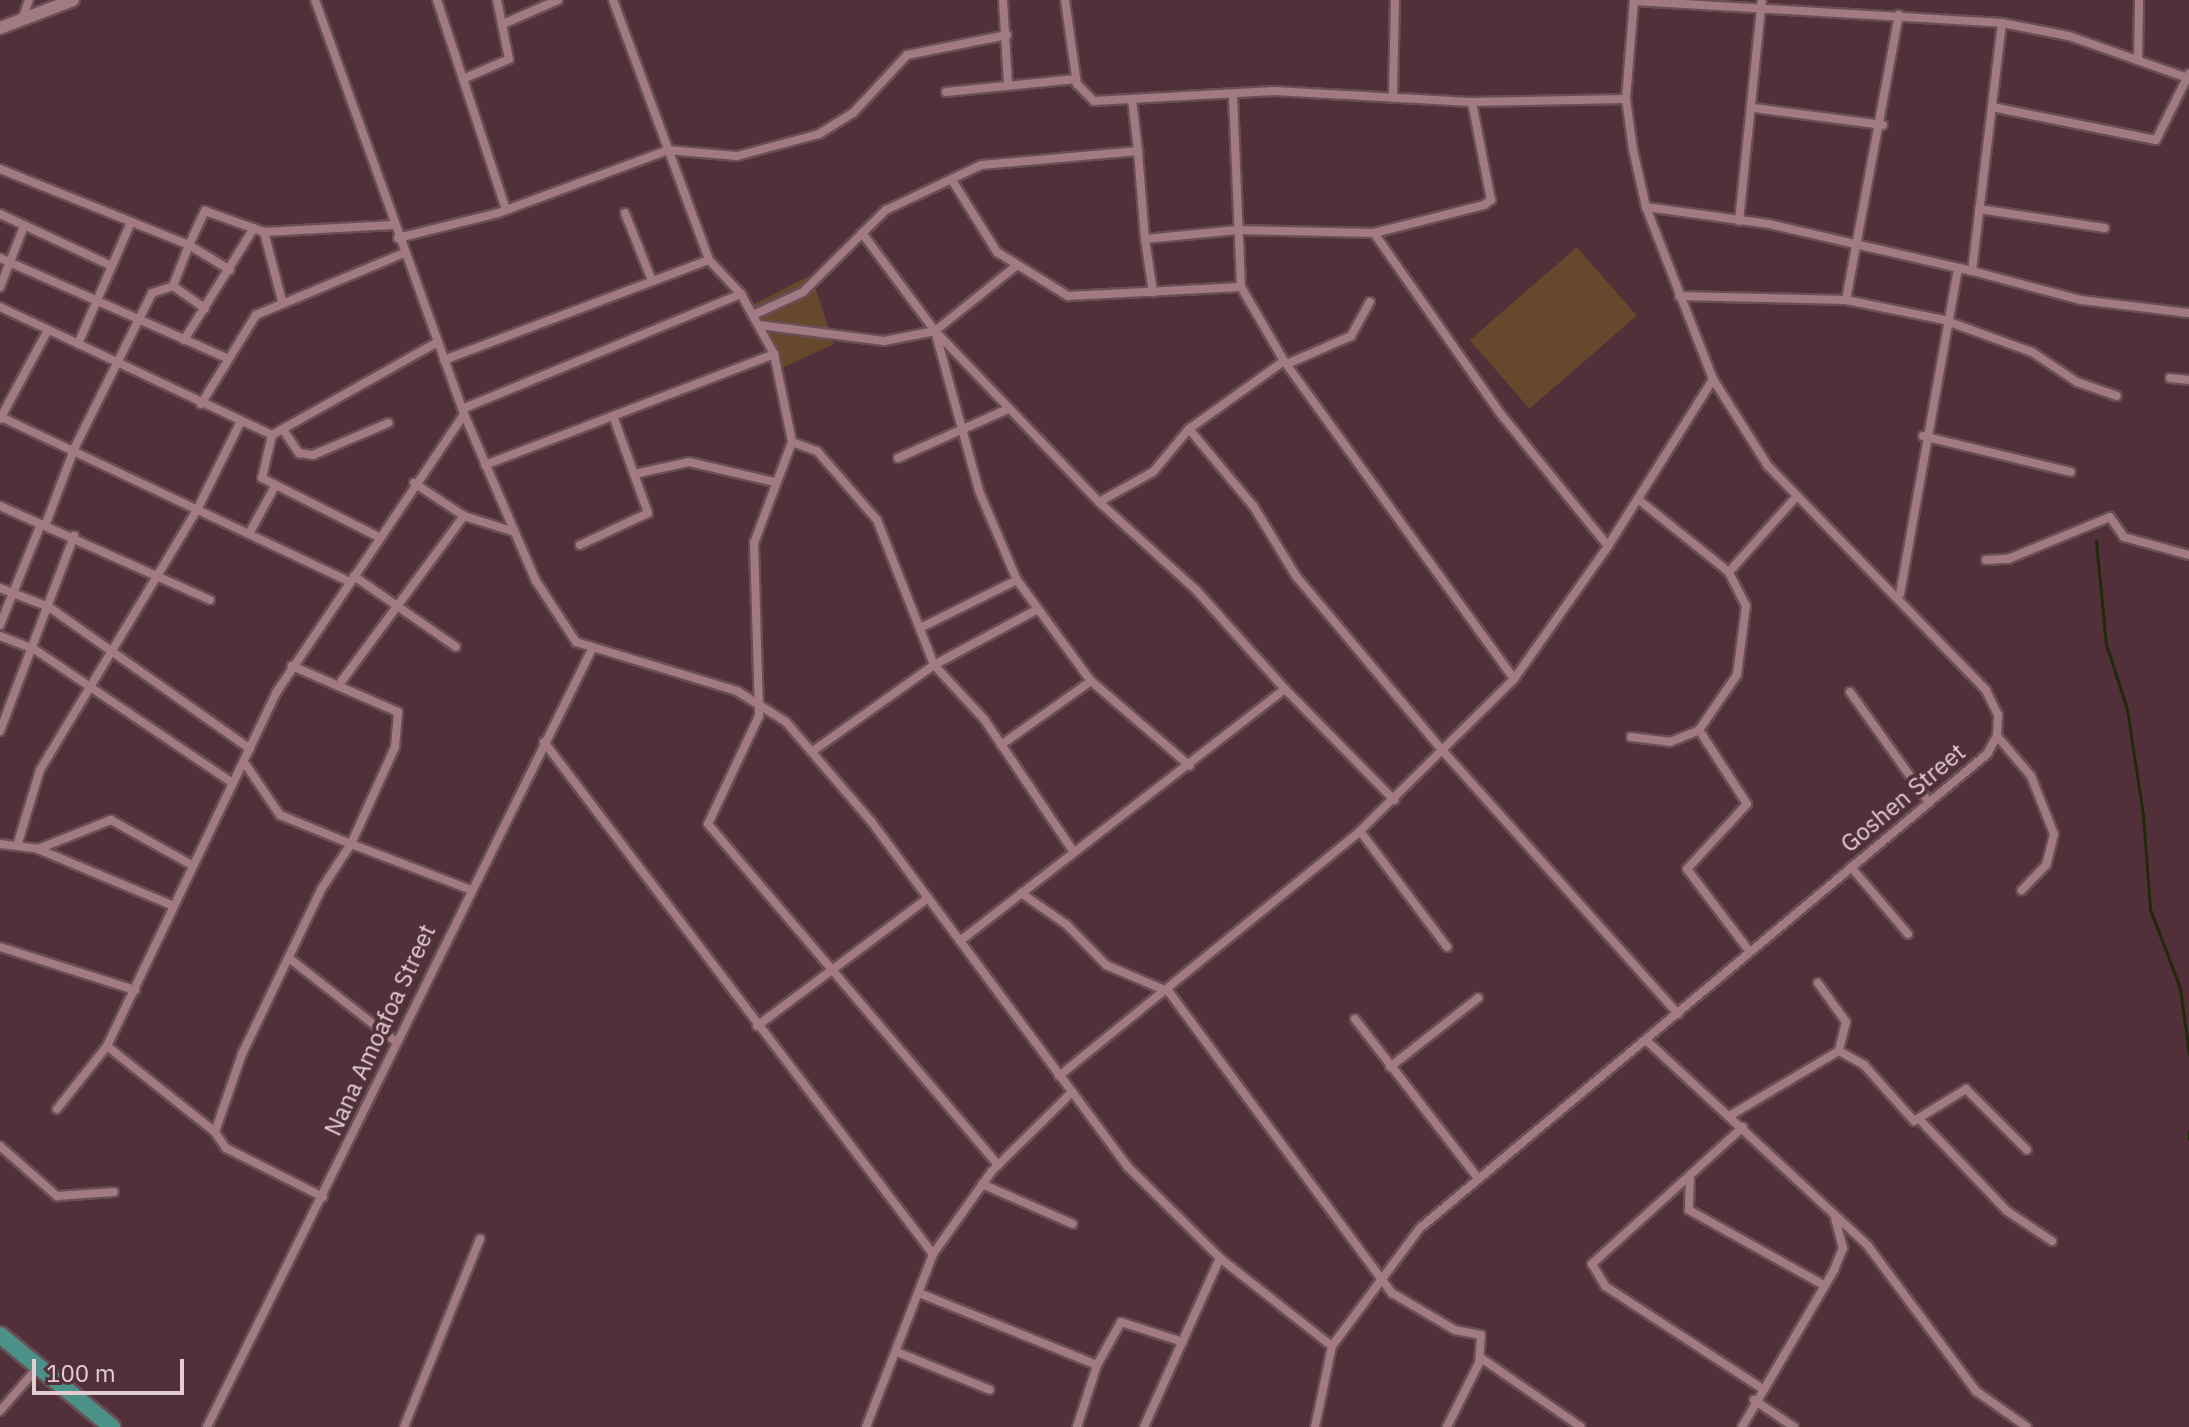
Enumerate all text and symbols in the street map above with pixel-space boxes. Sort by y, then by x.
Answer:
street label: Goshen Street [1835,738,1971,858]
street label: Nana Amoafoa Street [318,920,442,1140]
scale bar [36,1343,188,1393]
text: 100 m [46,1357,116,1389]

